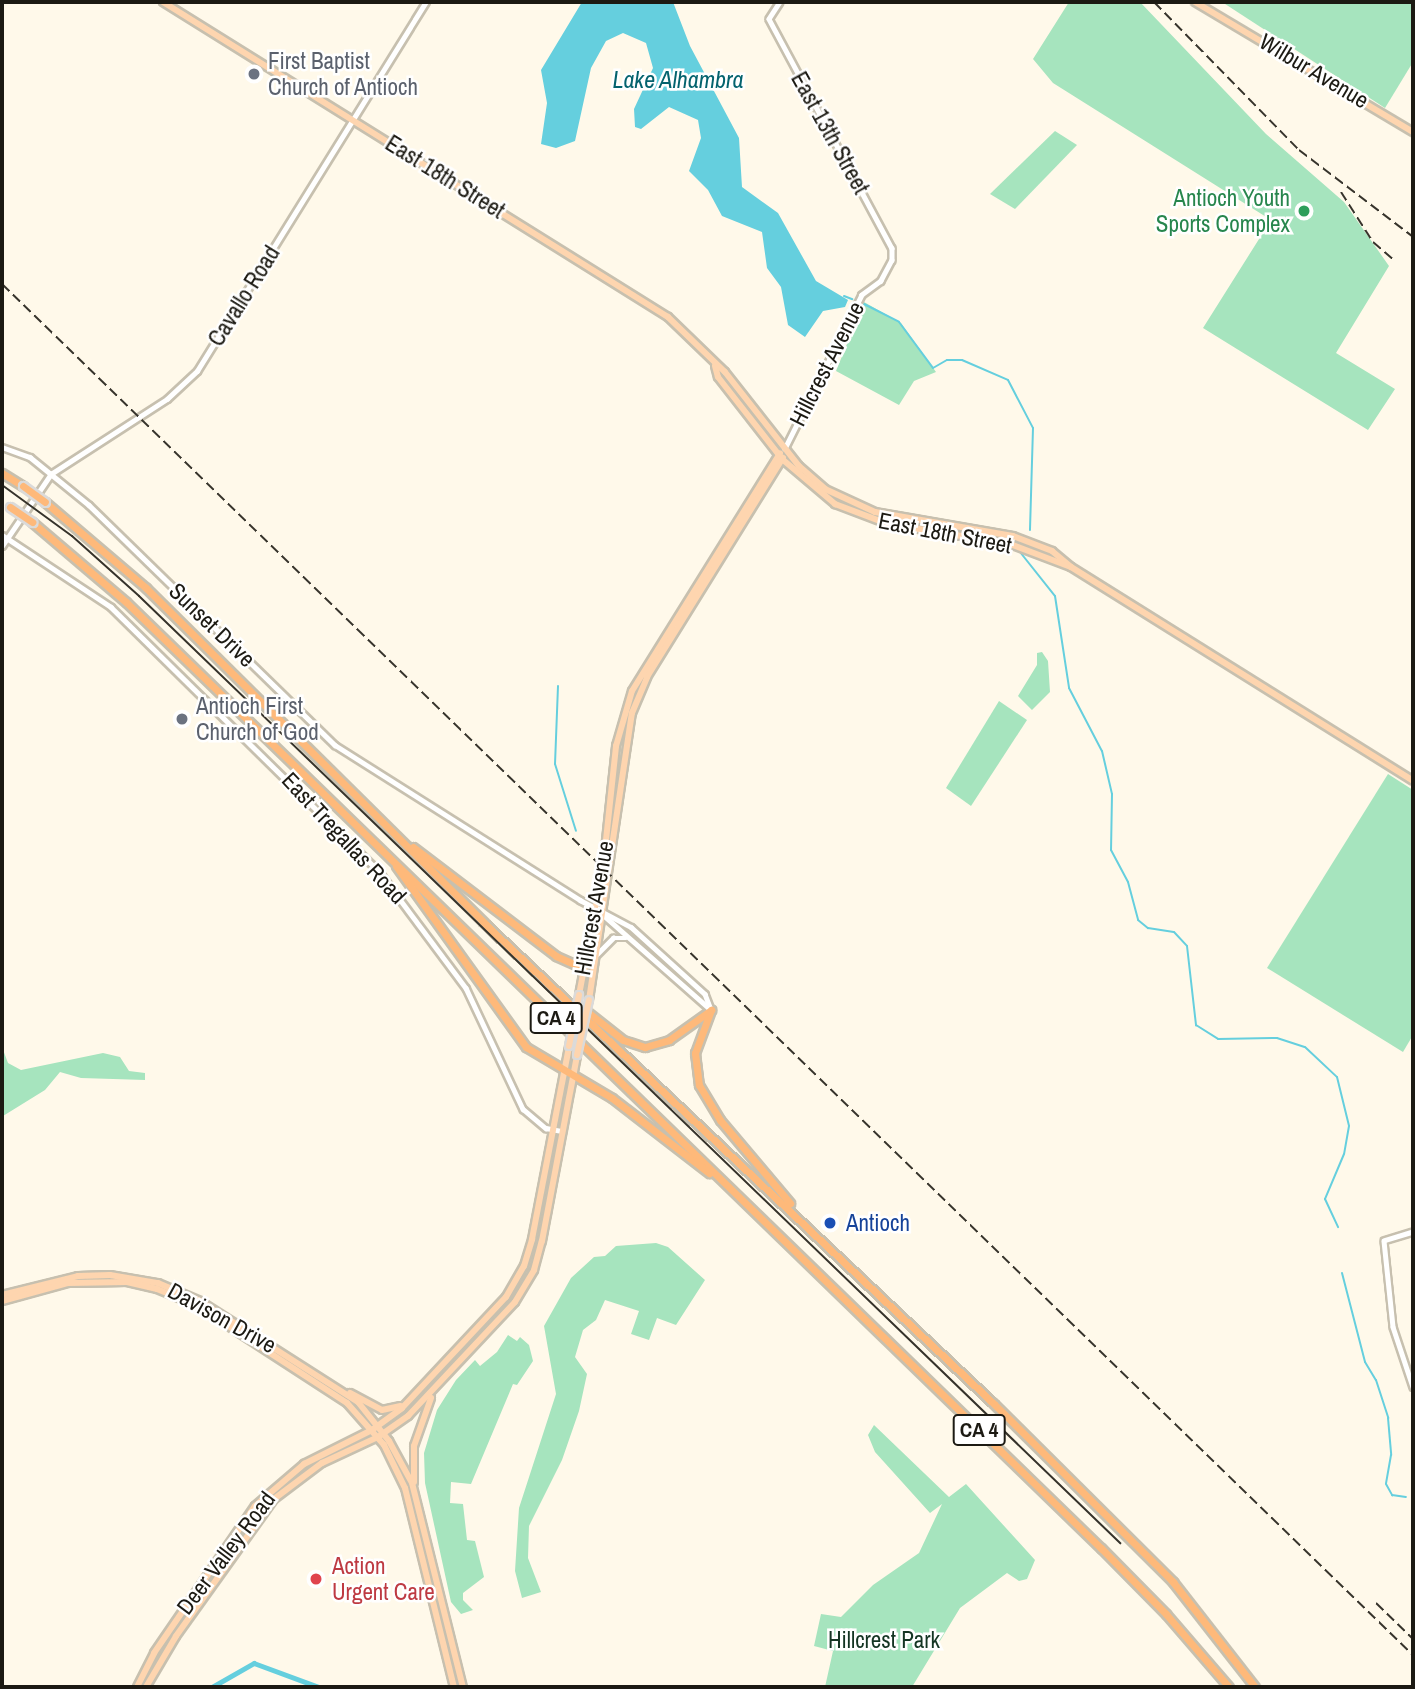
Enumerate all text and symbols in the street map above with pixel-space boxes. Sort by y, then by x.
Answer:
street label: Wilbur Avenue [1254,27,1374,115]
place label: First Baptist Church of Antioch [268,47,419,101]
marker: First Baptist Church of Antioch [246,66,262,82]
water label: Lake Alhambra [612,66,744,94]
street label: East 13th Street [785,67,875,199]
street label: East 18th Street [380,129,510,225]
place label: Antioch Youth Sports Complex [1156,184,1290,238]
marker: Antioch Youth Sports Complex [1296,203,1312,219]
street label: Cavallo Road [202,241,286,351]
street label: Hillcrest Avenue [784,297,870,431]
street label: East 18th Street [876,507,1014,559]
street label: Sunset Drive [163,577,261,673]
place label: Antioch First Church of God [196,692,319,746]
marker: Antioch First Church of God [174,711,190,727]
street label: East Tregallas Road [276,766,412,910]
street label: Hillcrest Avenue [569,838,619,978]
road number: CA 4 [528,1000,584,1036]
place label: Antioch [846,1209,910,1237]
marker: Antioch [820,1213,840,1233]
street label: Davison Drive [163,1277,281,1359]
road number: CA 4 [951,1412,1007,1448]
street label: Deer Valley Road [171,1486,281,1620]
place label: Action Urgent Care [332,1552,435,1606]
marker: Action Urgent Care [306,1569,326,1589]
park label: Hillcrest Park [828,1626,940,1654]

